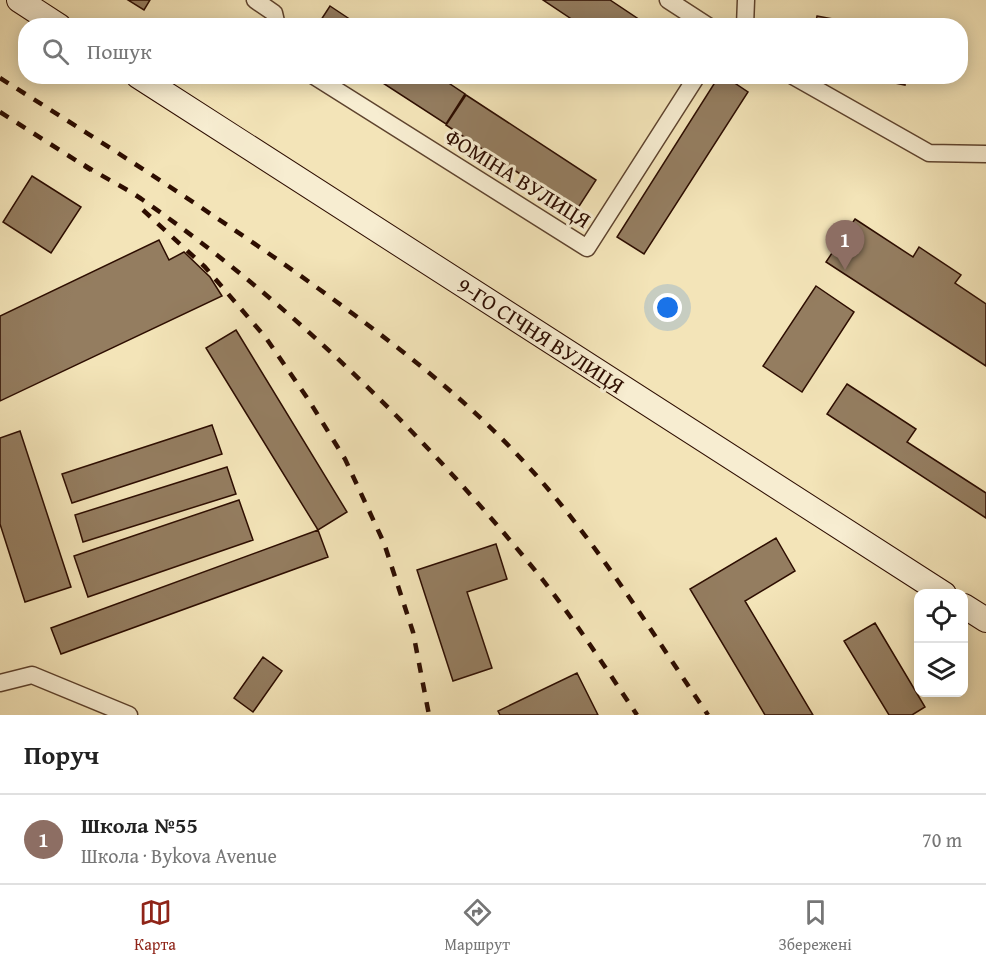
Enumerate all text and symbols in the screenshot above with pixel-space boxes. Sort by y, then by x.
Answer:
search box [18,18,968,84]
icon: search [39,35,72,68]
text: Пошук [87,35,152,67]
street label: ФОМІНА ВУЛИЦЯ [439,120,597,236]
pin: 1 [826,220,864,270]
street label: 9-ГО СІЧНЯ ВУЛИЦЯ [451,269,631,401]
your location [653,293,682,322]
map controls [914,589,968,697]
button: locate [914,589,968,643]
button: layers [914,643,968,697]
text: Поруч [24,735,99,774]
text: Школа №55 [81,809,198,841]
text: 1 [38,825,49,854]
text: 70 m [922,825,962,854]
text: Школа · Bykova Avenue [81,841,277,870]
tab: Карта [134,896,176,956]
tab: Маршрут [444,896,510,956]
tab: Збережені [779,896,852,956]

